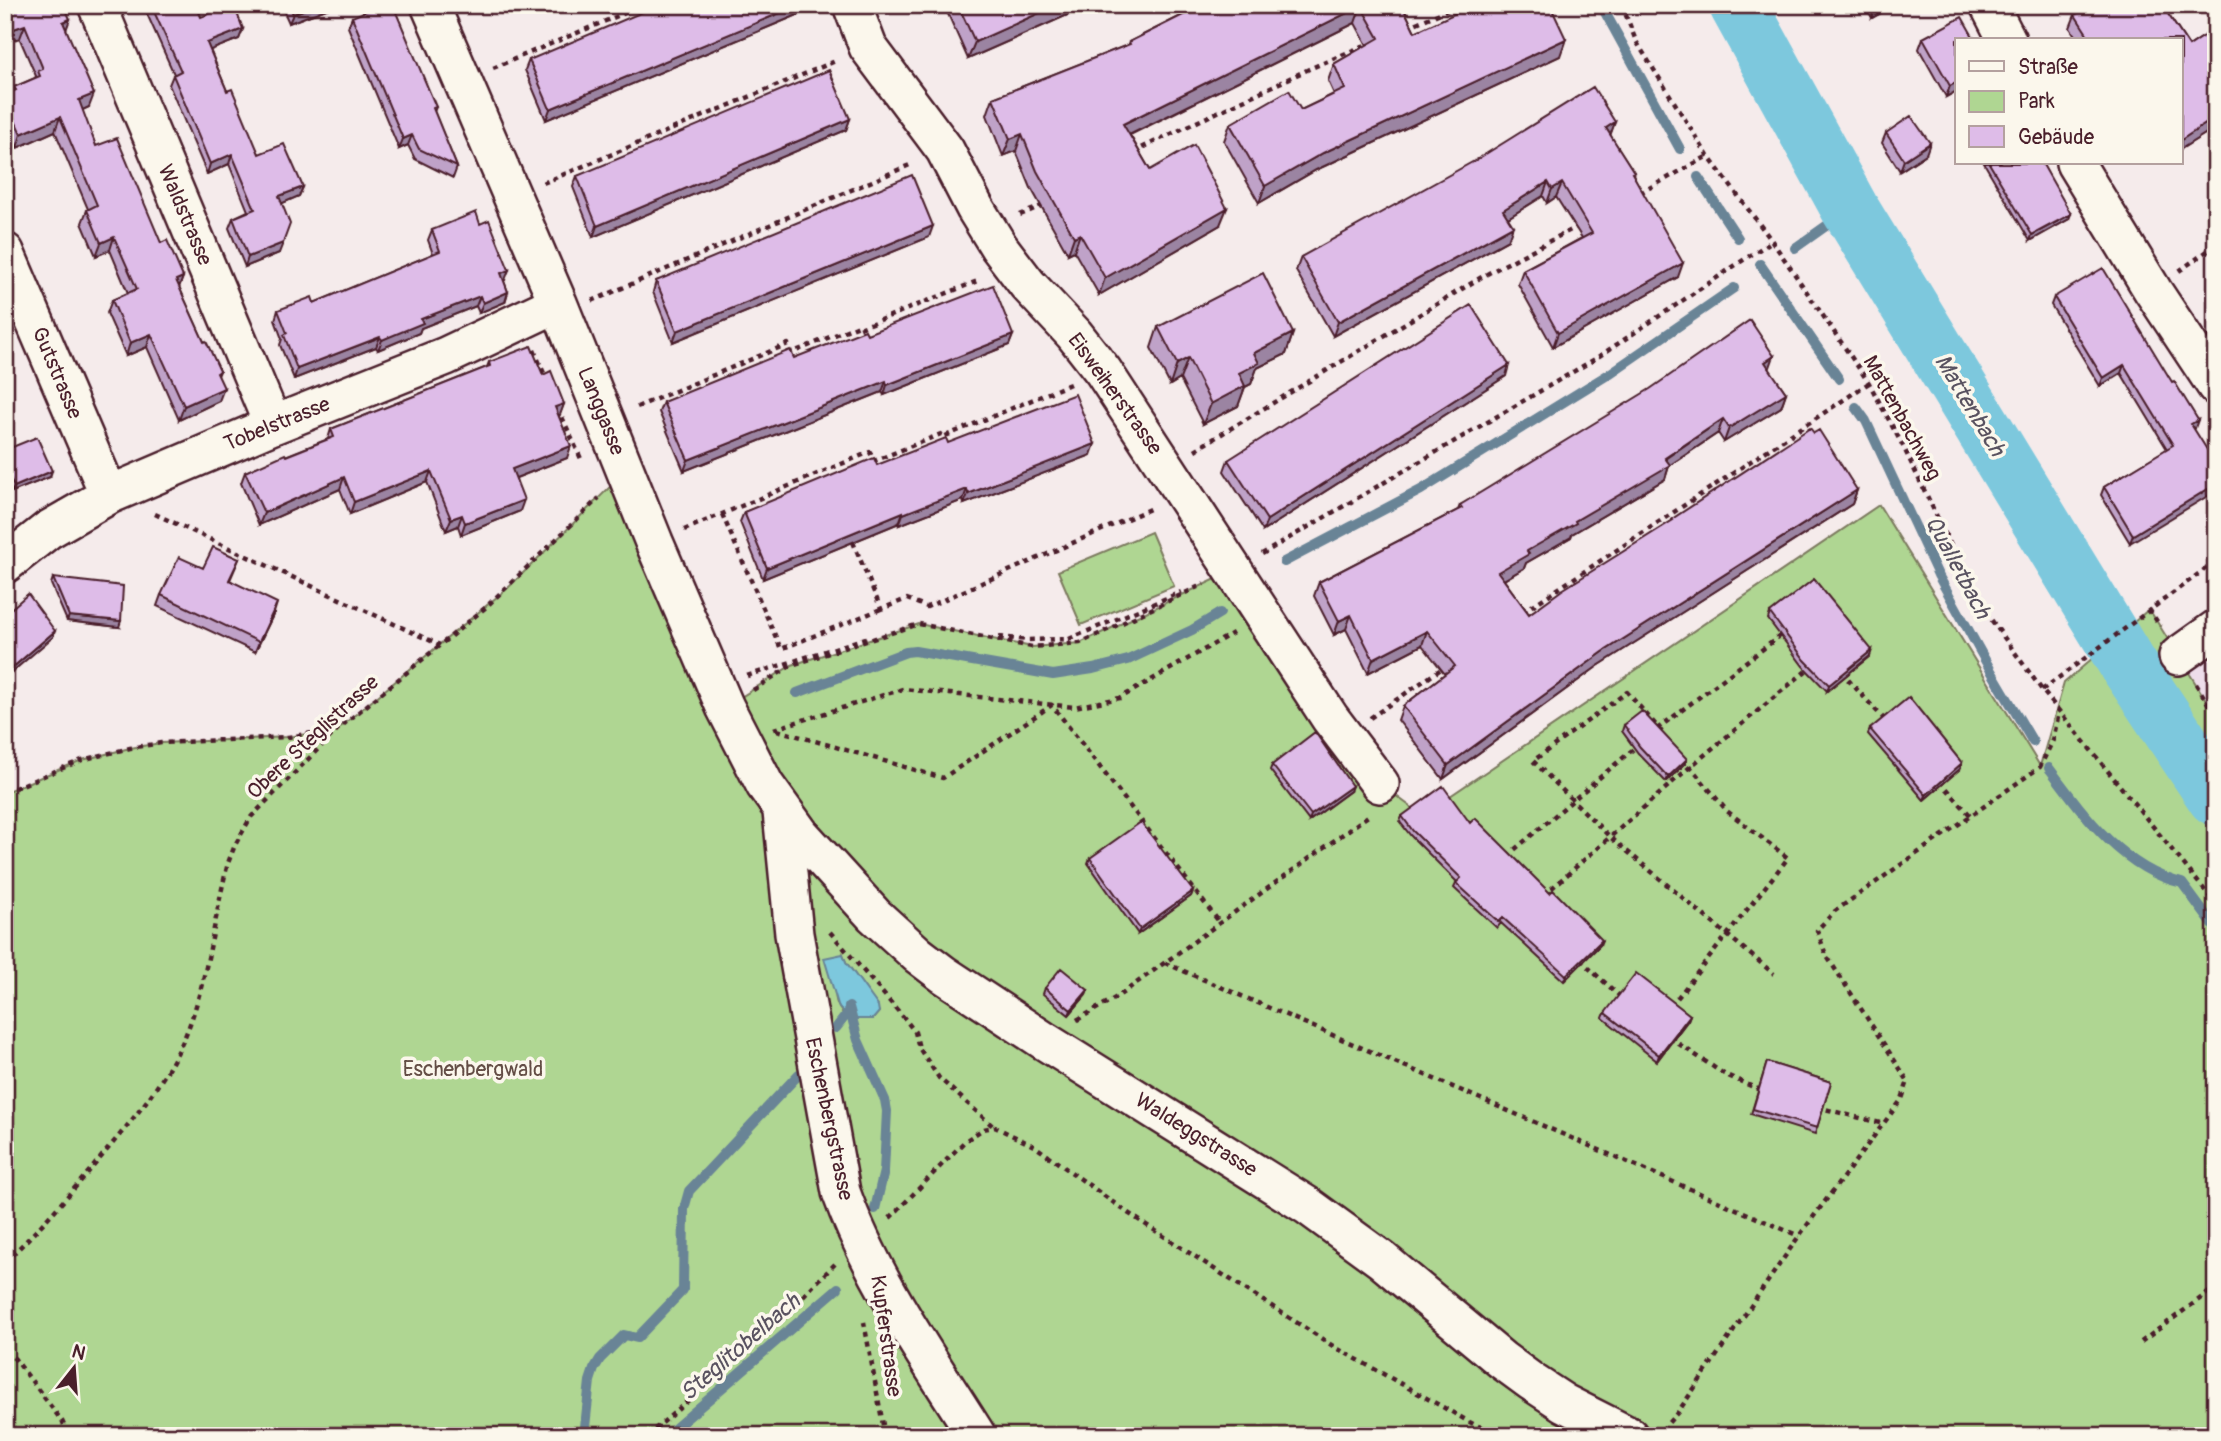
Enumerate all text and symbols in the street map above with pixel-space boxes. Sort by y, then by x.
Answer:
legend [1955,38,2182,164]
text: Straße [2018,54,2078,81]
text: Park [2018,88,2055,115]
text: Gebäude [2018,124,2095,151]
street label: Waldstrasse [152,160,219,270]
street label: Gutstrasse [26,323,89,424]
street label: Eisweiherstrasse [1062,328,1169,461]
water label: Mattenbach [1928,349,2012,462]
street label: Mattenbachweg [1857,351,1947,485]
street label: Langgasse [571,363,631,460]
street label: Tobelstrasse [220,390,335,457]
water label: Qualletbach [1919,511,1998,624]
street label: Obere Steglistrasse [241,669,385,805]
street label: Eschenbergstrasse [799,1035,860,1203]
park label: Eschenbergwald [403,1056,543,1083]
street label: Waldeggstrasse [1130,1087,1263,1184]
street label: Kupferstrasse [864,1273,908,1399]
water label: Steglitobelbach [674,1286,807,1407]
north arrow [38,1332,108,1402]
text: N [69,1339,88,1366]

